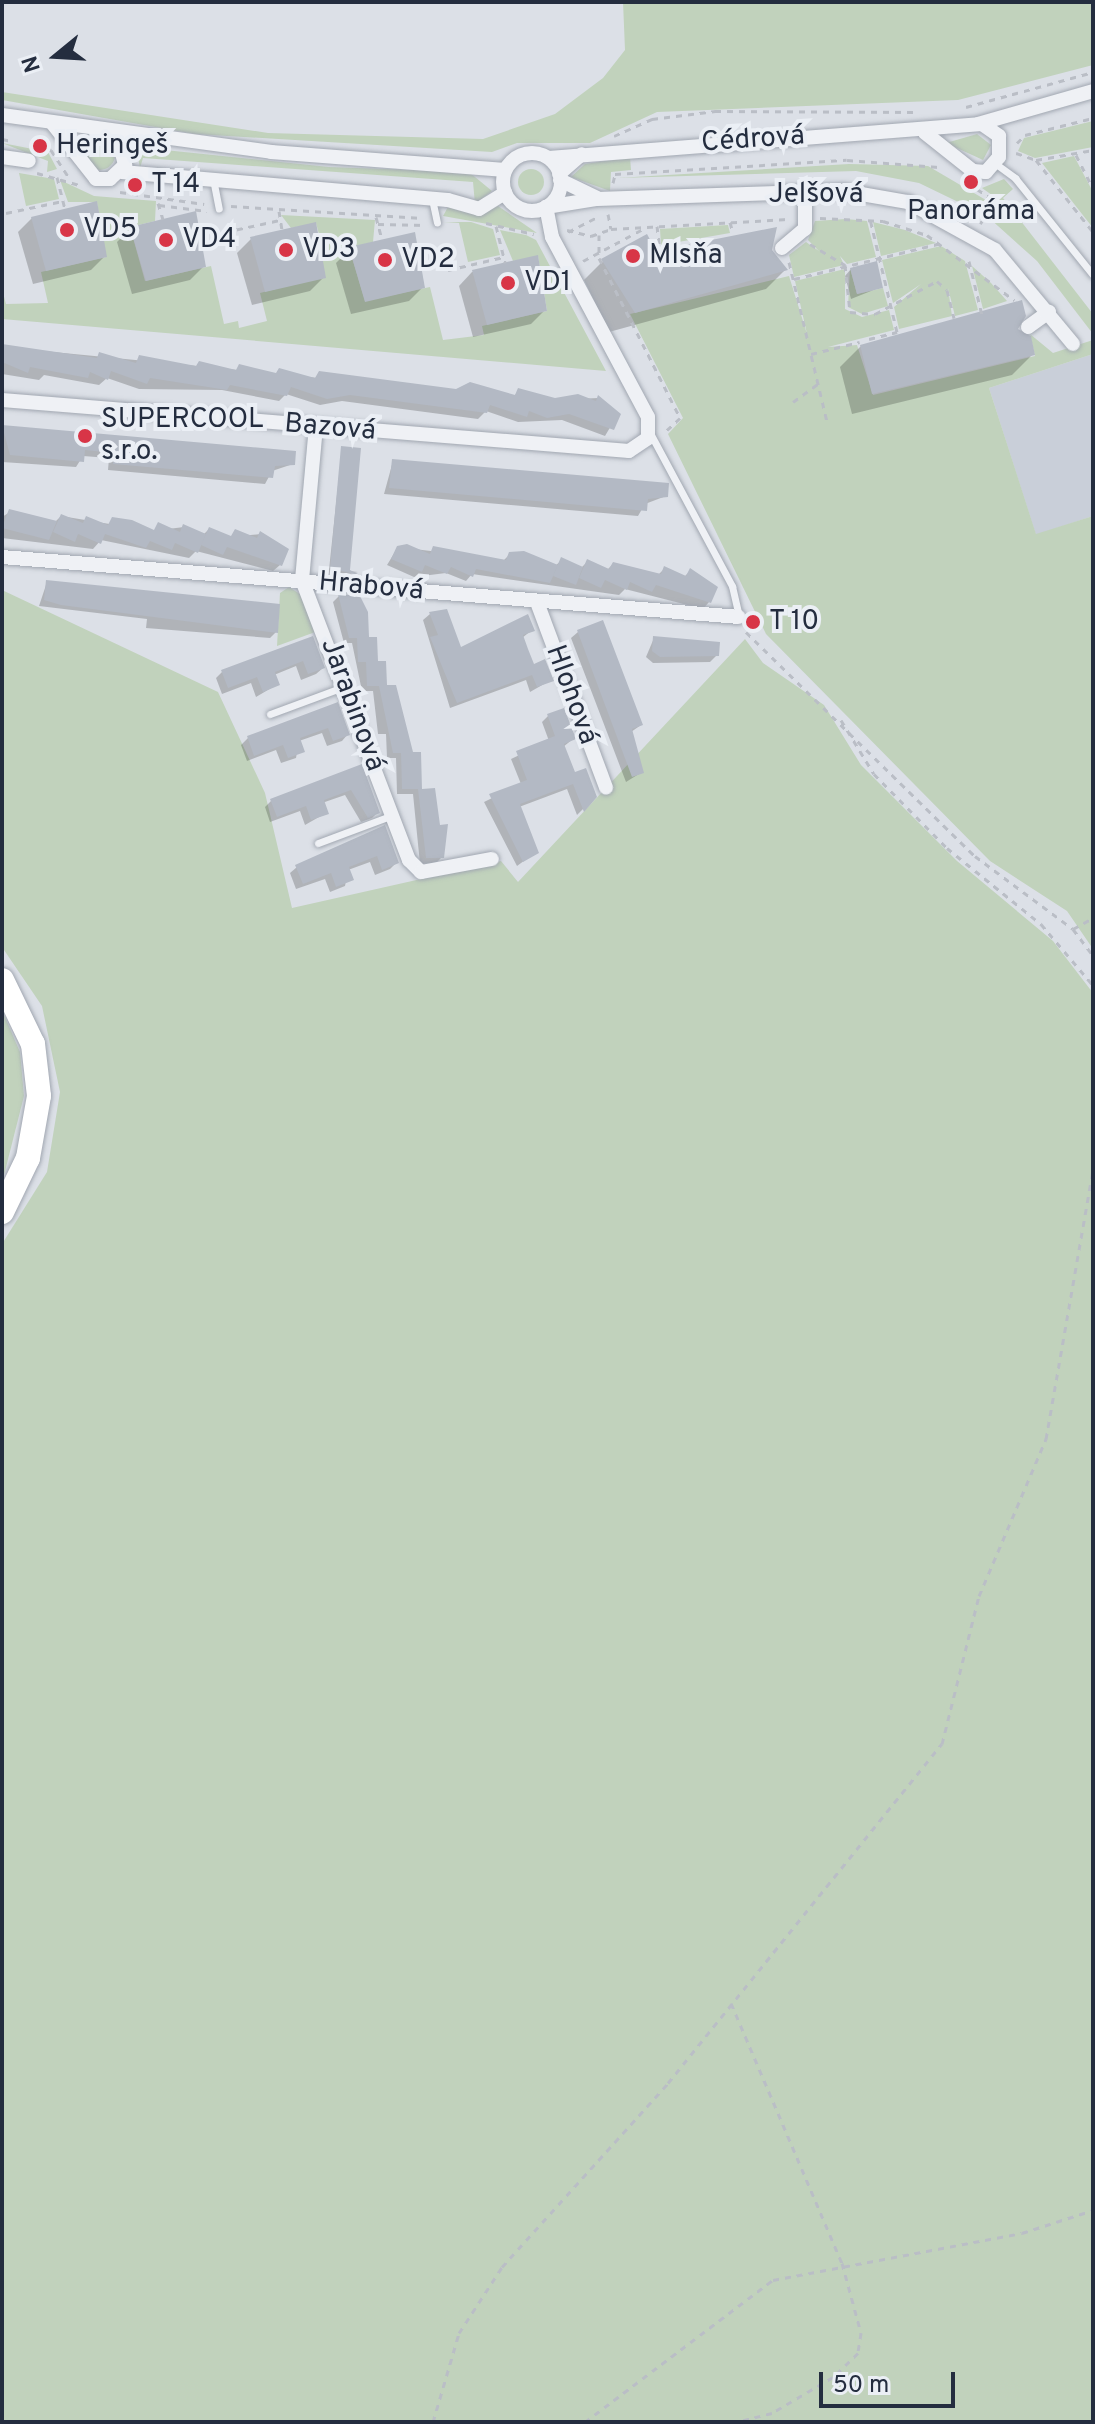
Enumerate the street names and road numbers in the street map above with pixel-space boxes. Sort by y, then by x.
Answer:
street label: Cédrová [700,120,806,160]
street label: Jelšová [768,178,864,212]
street label: Bazová [283,407,377,449]
street label: Hrabová [317,566,425,608]
street label: Jarabinová [312,634,392,776]
street label: Hlohová [538,641,604,749]

